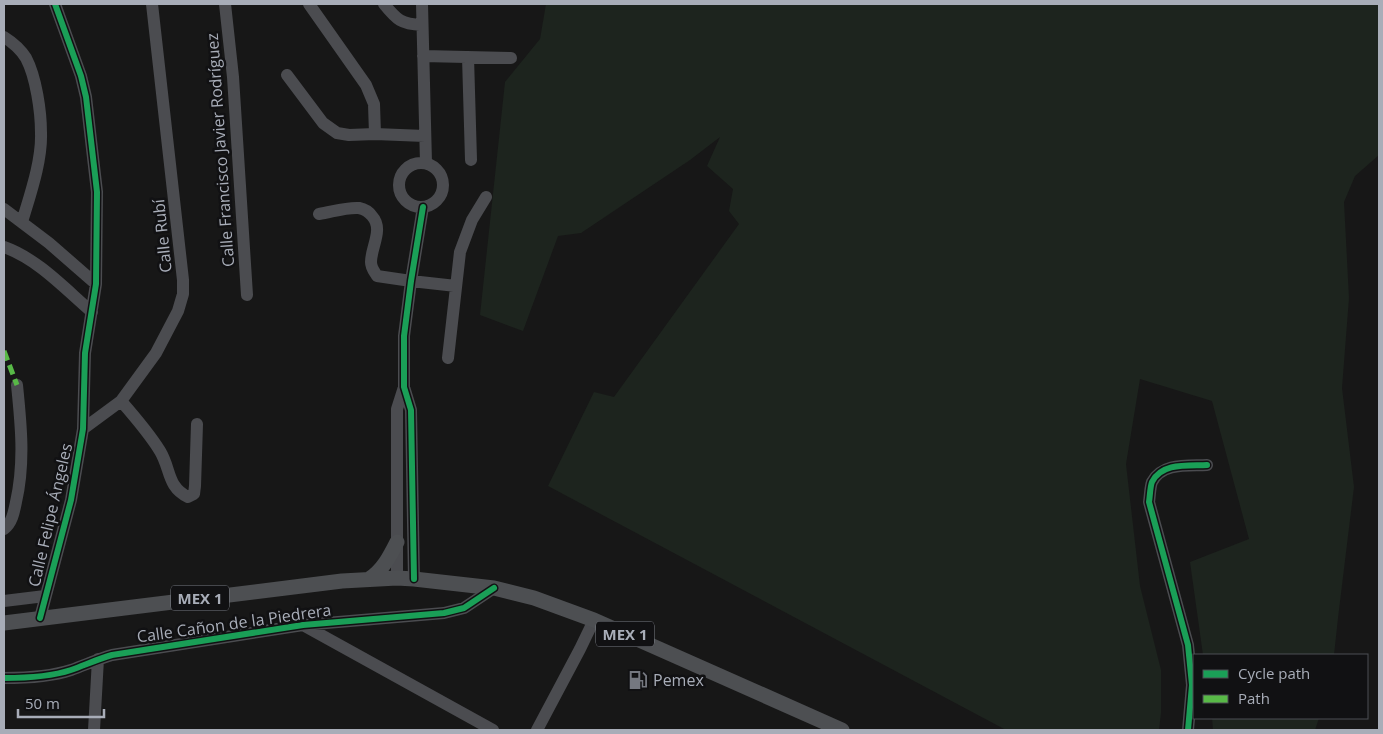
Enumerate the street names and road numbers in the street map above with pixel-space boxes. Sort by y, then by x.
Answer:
street label: Calle Francisco Javier Rodríguez [201,32,239,268]
street label: Calle Rubí [147,197,177,274]
street label: Calle Felipe Ángeles [23,441,77,589]
road number: MEX 1 [171,586,229,610]
street label: Calle Cañon de la Piedrera [135,598,333,648]
road number: MEX 1 [596,622,654,646]

